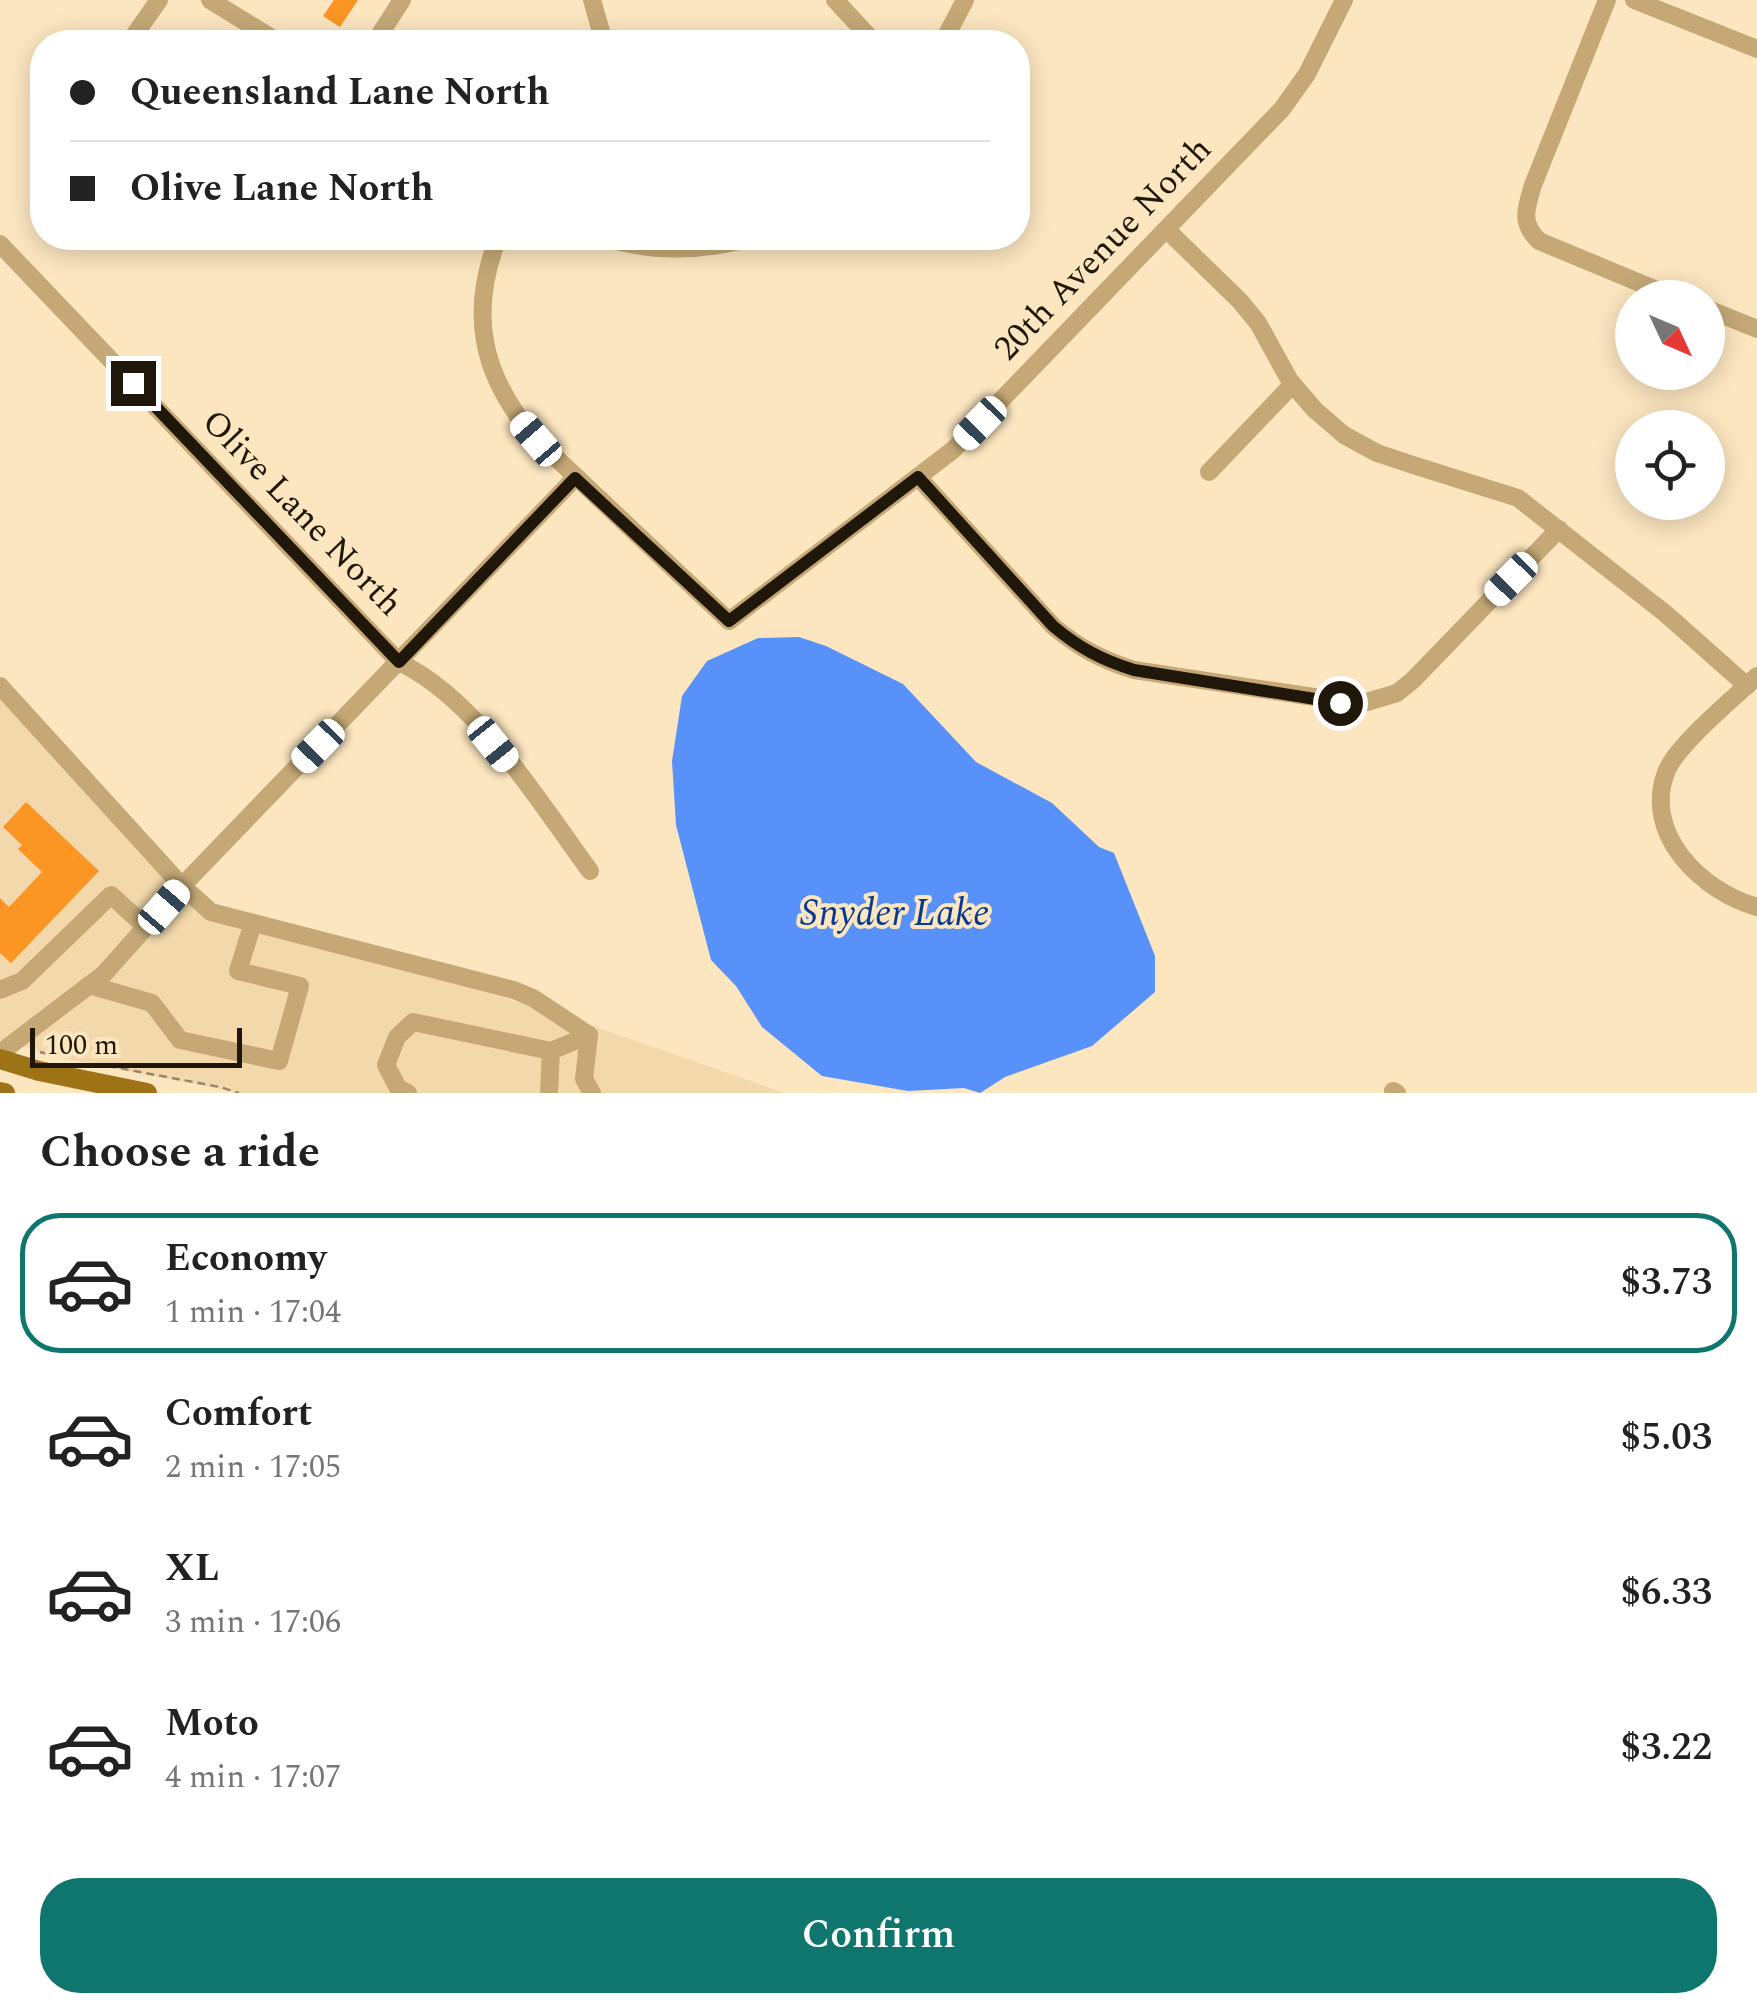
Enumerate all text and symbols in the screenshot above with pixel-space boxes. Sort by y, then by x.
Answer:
text: Queensland Lane North [130,64,550,122]
street label: 20th Avenue North [982,125,1224,373]
text: Olive Lane North [130,160,434,218]
north arrow [1615,280,1725,390]
map controls [1615,280,1725,520]
route end [111,361,156,406]
car [948,391,1012,455]
street label: Olive Lane North [189,397,415,629]
car [505,407,567,471]
button: locate [1615,410,1725,520]
car [1479,547,1543,611]
route start [1318,681,1363,726]
car [462,711,524,777]
car [286,714,350,778]
car [133,875,195,939]
water label: Snyder Lake [800,885,990,943]
scale bar [30,1023,242,1068]
text: 100 m [45,1024,118,1067]
text: Choose a ride [40,1118,320,1187]
text: Economy [165,1230,326,1288]
icon: car [45,1238,135,1328]
text: $3.73 [1621,1254,1712,1312]
text: 1 min · 17:04 [165,1288,341,1337]
text: Comfort [165,1385,312,1443]
icon: car [45,1393,135,1483]
text: $5.03 [1621,1409,1712,1467]
text: 2 min · 17:05 [165,1443,341,1492]
text: XL [165,1540,219,1598]
icon: car [45,1548,135,1638]
text: $6.33 [1621,1564,1712,1622]
text: 3 min · 17:06 [165,1598,341,1647]
text: Moto [165,1695,259,1753]
icon: car [45,1703,135,1793]
text: $3.22 [1621,1719,1712,1777]
text: 4 min · 17:07 [165,1753,341,1802]
button: Confirm [40,1878,1717,1993]

